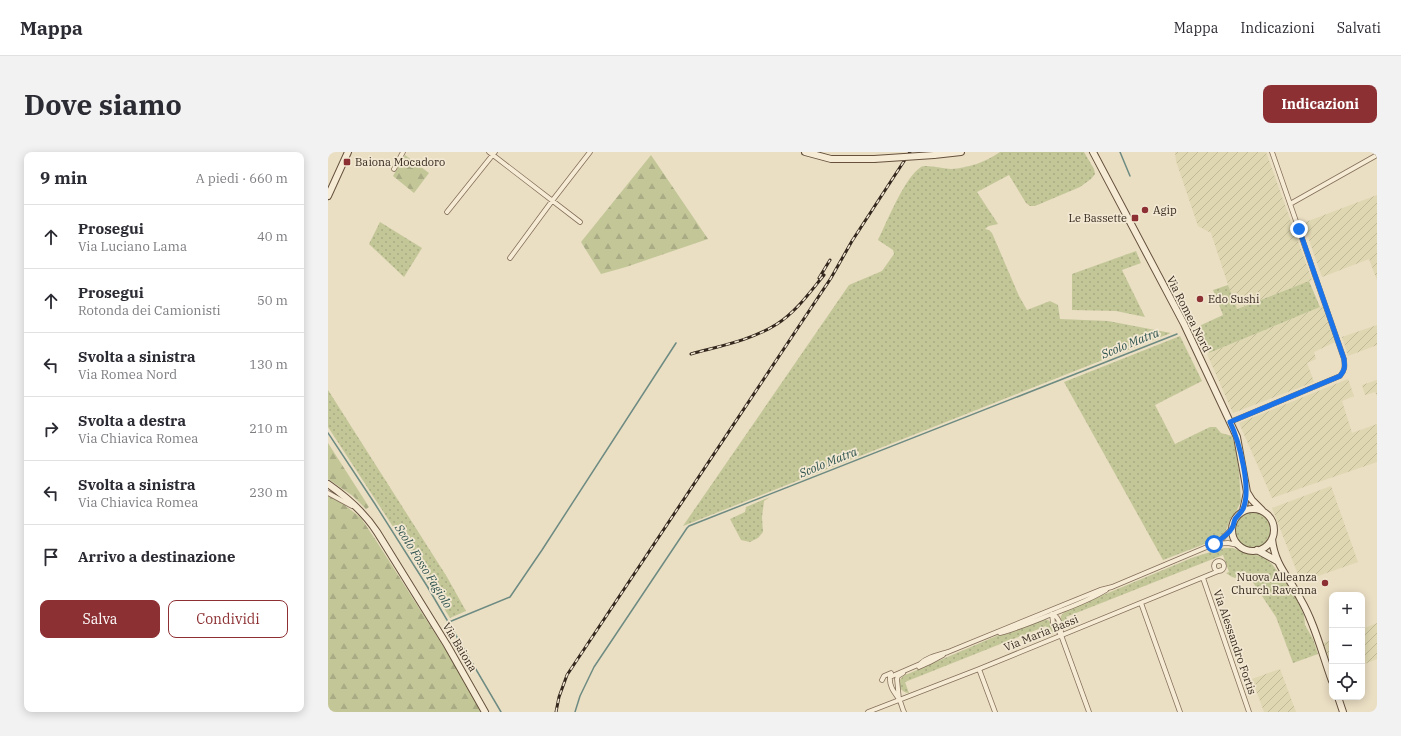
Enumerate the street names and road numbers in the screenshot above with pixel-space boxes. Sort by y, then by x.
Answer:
street label: Via Romea Nord [1164,273,1214,355]
street label: Via Alessandro Fortis [1210,588,1260,696]
street label: Via Maria Bassi [1002,611,1081,654]
street label: Via Baiona [440,620,480,674]

